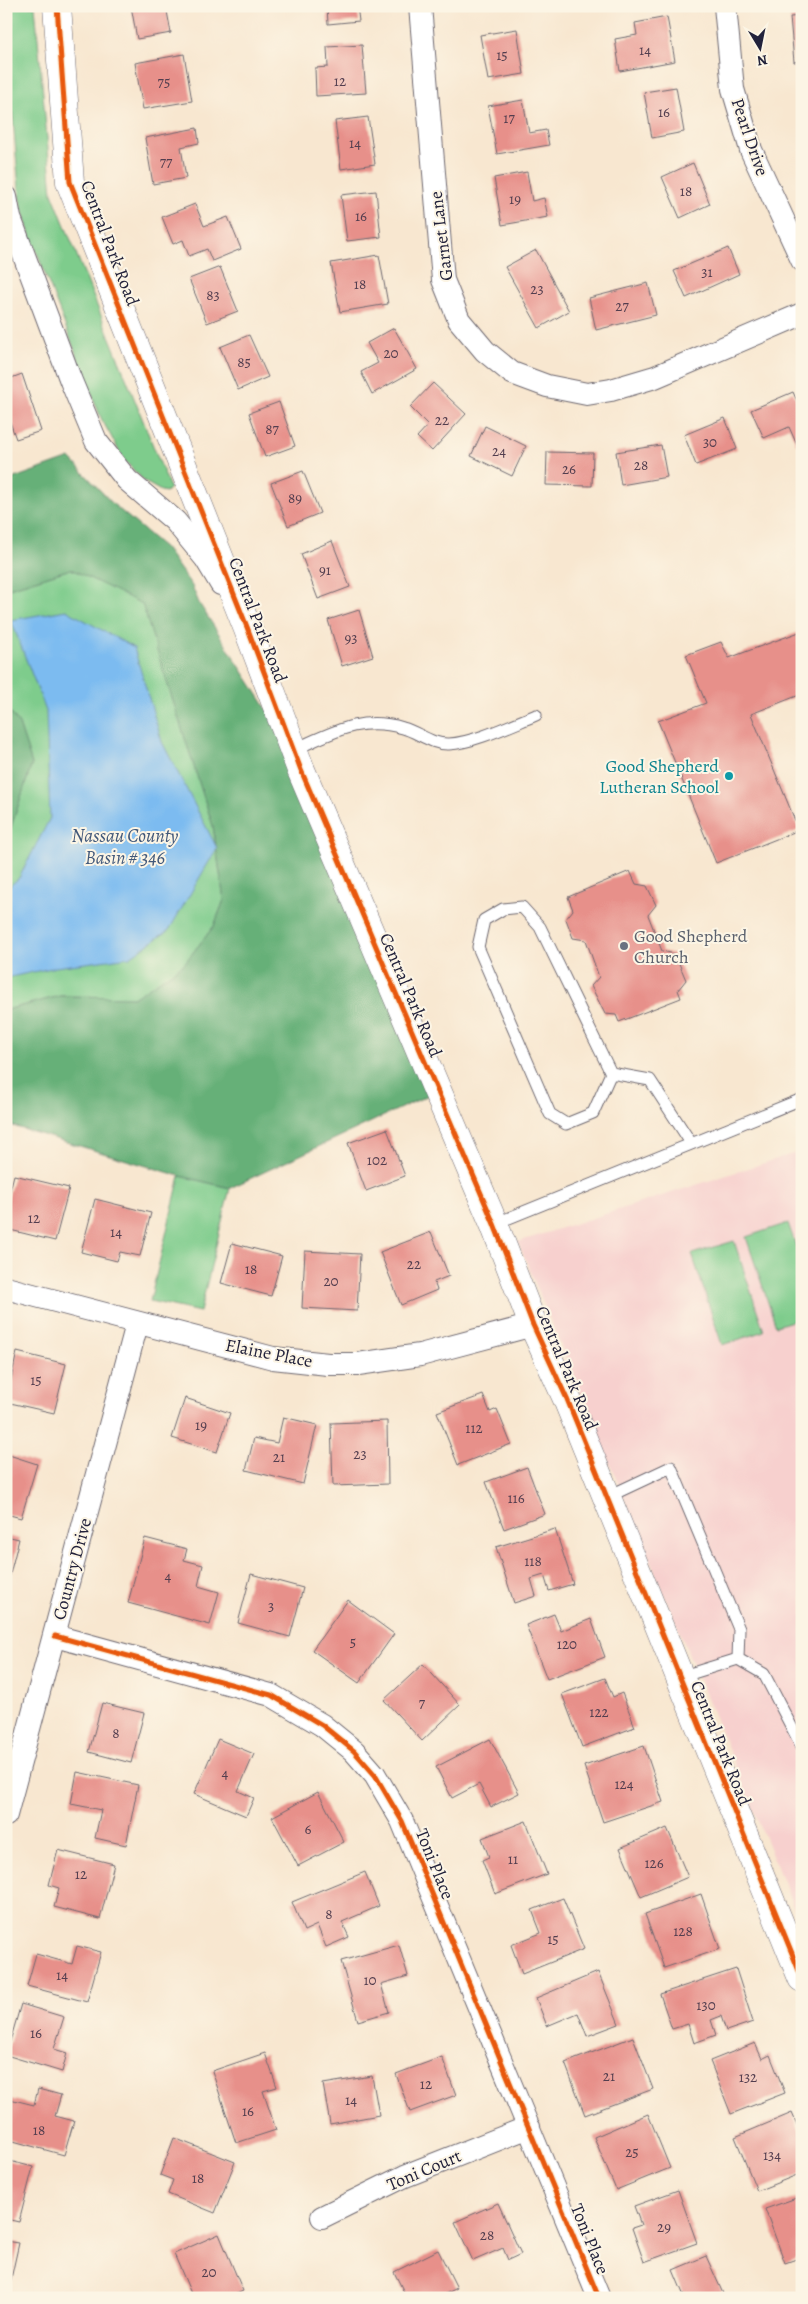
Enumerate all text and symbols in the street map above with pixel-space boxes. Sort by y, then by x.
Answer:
north arrow [736,22,786,72]
house number: 14 [639,40,651,60]
house number: 15 [496,45,508,65]
text: N [755,50,769,71]
house number: 12 [334,71,346,91]
house number: 75 [158,72,170,92]
street label: Pearl Drive [725,95,775,179]
house number: 16 [658,102,670,122]
house number: 17 [503,108,515,128]
house number: 14 [349,133,361,153]
house number: 77 [160,152,173,172]
street label: Central Park Road [75,177,145,310]
house number: 18 [680,181,692,201]
house number: 19 [509,189,521,209]
street label: Garnet Lane [424,190,458,282]
house number: 16 [355,206,367,226]
house number: 31 [701,262,713,282]
house number: 18 [354,274,366,294]
house number: 23 [530,279,544,299]
house number: 83 [206,285,220,305]
house number: 27 [615,296,629,316]
house number: 20 [383,343,399,363]
house number: 85 [237,352,251,372]
house number: 22 [435,410,449,430]
house number: 87 [265,419,279,439]
house number: 30 [703,432,717,452]
house number: 24 [492,441,506,461]
house number: 28 [634,455,648,475]
house number: 26 [562,459,576,479]
house number: 89 [288,488,302,508]
street label: Central Park Road [223,554,293,687]
house number: 91 [319,560,331,580]
house number: 93 [344,628,358,648]
place label: Good Shepherd Lutheran School [599,754,720,799]
marker: Good Shepherd Lutheran School [723,770,735,782]
water label: Nassau County Basin # 346 [72,823,179,871]
place label: Good Shepherd Church [634,924,748,969]
street label: Central Park Road [374,929,448,1061]
marker: Good Shepherd Church [618,940,630,952]
house number: 102 [367,1150,387,1170]
house number: 12 [28,1208,40,1228]
house number: 14 [110,1222,122,1242]
house number: 22 [407,1254,421,1274]
house number: 18 [245,1259,257,1279]
house number: 20 [323,1271,339,1291]
street label: Central Park Road [530,1302,604,1434]
street label: Elaine Place [223,1333,315,1373]
house number: 15 [30,1370,42,1390]
house number: 19 [195,1415,207,1435]
house number: 112 [465,1418,483,1438]
house number: 23 [353,1444,367,1464]
house number: 21 [273,1447,285,1467]
house number: 116 [507,1488,525,1508]
street label: Country Drive [47,1515,97,1623]
house number: 118 [524,1551,542,1571]
house number: 4 [165,1566,172,1586]
house number: 3 [268,1596,274,1616]
house number: 5 [350,1632,356,1652]
house number: 120 [557,1634,577,1654]
street label: Central Park Road [685,1677,757,1809]
house number: 7 [419,1693,426,1713]
house number: 122 [589,1702,609,1722]
house number: 8 [112,1723,120,1743]
house number: 4 [222,1763,229,1783]
house number: 124 [614,1774,634,1794]
house number: 6 [305,1819,312,1839]
street label: Toni Place [410,1825,460,1903]
house number: 11 [508,1849,518,1869]
house number: 126 [644,1853,664,1873]
house number: 12 [75,1864,87,1884]
house number: 8 [325,1904,333,1924]
house number: 128 [673,1921,693,1941]
house number: 15 [547,1929,559,1949]
house number: 14 [56,1965,68,1985]
house number: 10 [363,1970,377,1990]
house number: 130 [696,1995,716,2015]
house number: 16 [30,2023,42,2043]
house number: 21 [603,2066,615,2086]
house number: 132 [739,2067,757,2087]
house number: 12 [420,2074,432,2094]
house number: 14 [345,2090,357,2110]
house number: 16 [242,2101,254,2121]
house number: 18 [33,2120,45,2140]
house number: 25 [625,2142,639,2162]
street label: Toni Court [383,2144,465,2196]
house number: 134 [763,2145,781,2165]
house number: 18 [192,2168,204,2188]
street label: Toni Place [565,2200,615,2278]
house number: 29 [657,2217,671,2237]
house number: 28 [480,2225,494,2245]
house number: 20 [201,2262,217,2282]

